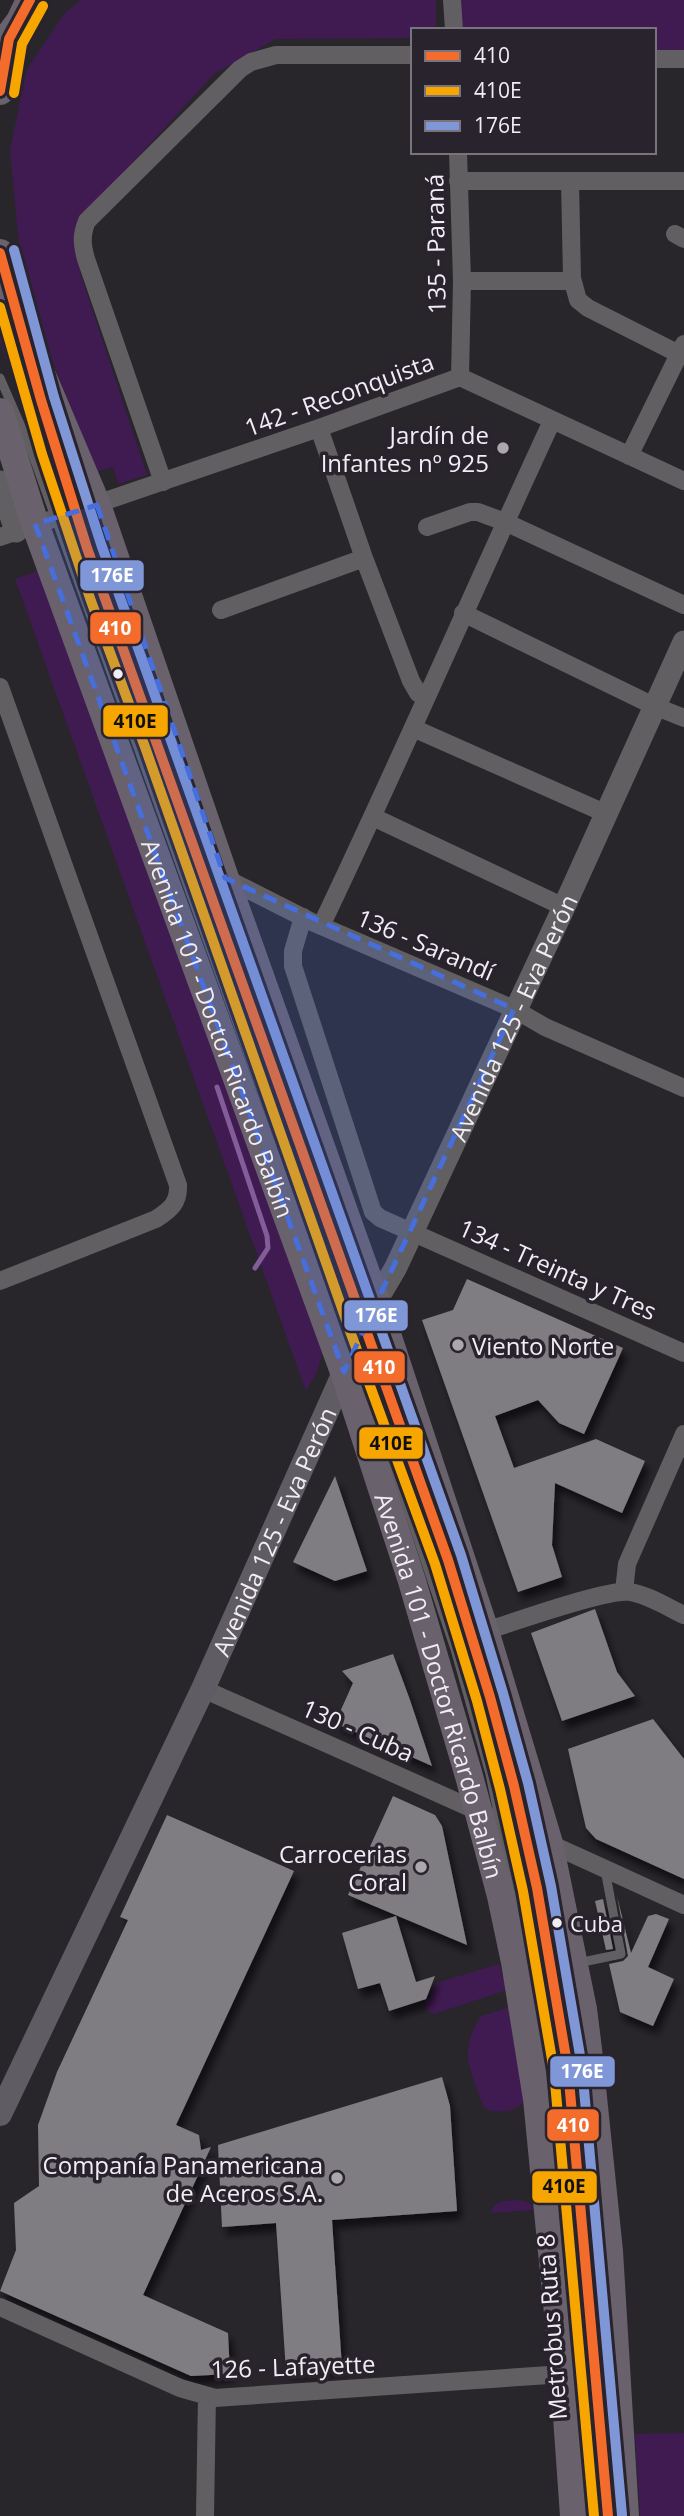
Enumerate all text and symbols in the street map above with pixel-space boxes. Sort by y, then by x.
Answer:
legend [411,28,656,154]
text: 410 [474,41,510,69]
text: 410E [474,76,522,104]
text: 176E [474,111,522,139]
street label: 135 - Paraná [417,174,453,314]
street label: 142 - Reconquista [240,344,438,444]
place label: Jardín de Infantes nº 925 [321,418,489,479]
marker: Jardín de Infantes nº 925 [495,440,511,456]
line badge: 176E [79,559,145,592]
text: 176E [90,562,134,588]
line badge: 410 [89,611,142,645]
text: 410 [99,615,131,641]
unlabelled marker [111,667,125,681]
line badge: 410E [102,704,169,738]
text: 410E [113,708,157,734]
street label: Avenida 101 - Doctor Ricardo Balbín [135,834,303,1222]
street label: Avenida 125 - Eva Perón [441,889,584,1146]
street label: 136 - Sarandí [352,900,501,988]
street label: 134 - Treinta y Tres [454,1211,662,1327]
line badge: 176E [343,1299,409,1332]
text: 176E [354,1302,398,1328]
place label: Viento Norte [472,1329,614,1362]
marker: Viento Norte [450,1337,466,1353]
line badge: 410 [353,1350,406,1384]
text: 410 [363,1354,395,1380]
street label: Avenida 125 - Eva Perón [204,1401,343,1661]
line badge: 410E [358,1426,424,1460]
text: 410E [369,1430,413,1456]
street label: Avenida 101 - Doctor Ricardo Balbín [368,1488,512,1882]
street label: 130 - Cuba [297,1691,419,1769]
place label: Carrocerias Coral [279,1837,407,1898]
marker: Carrocerias Coral [413,1859,429,1875]
place label: Cuba [570,1908,623,1938]
marker: Cuba [550,1916,564,1930]
line badge: 176E [549,2055,616,2088]
text: 176E [560,2058,604,2084]
line badge: 410 [546,2108,600,2142]
text: 410 [557,2112,589,2138]
place label: Companía Panamericana de Aceros S.A. [43,2148,323,2209]
marker: Companía Panamericana de Aceros S.A. [329,2170,345,2186]
line badge: 410E [531,2170,598,2204]
text: 410E [542,2173,586,2199]
street label: Metrobus Ruta 8 [528,2233,574,2421]
street label: 126 - Lafayette [210,2347,376,2385]

